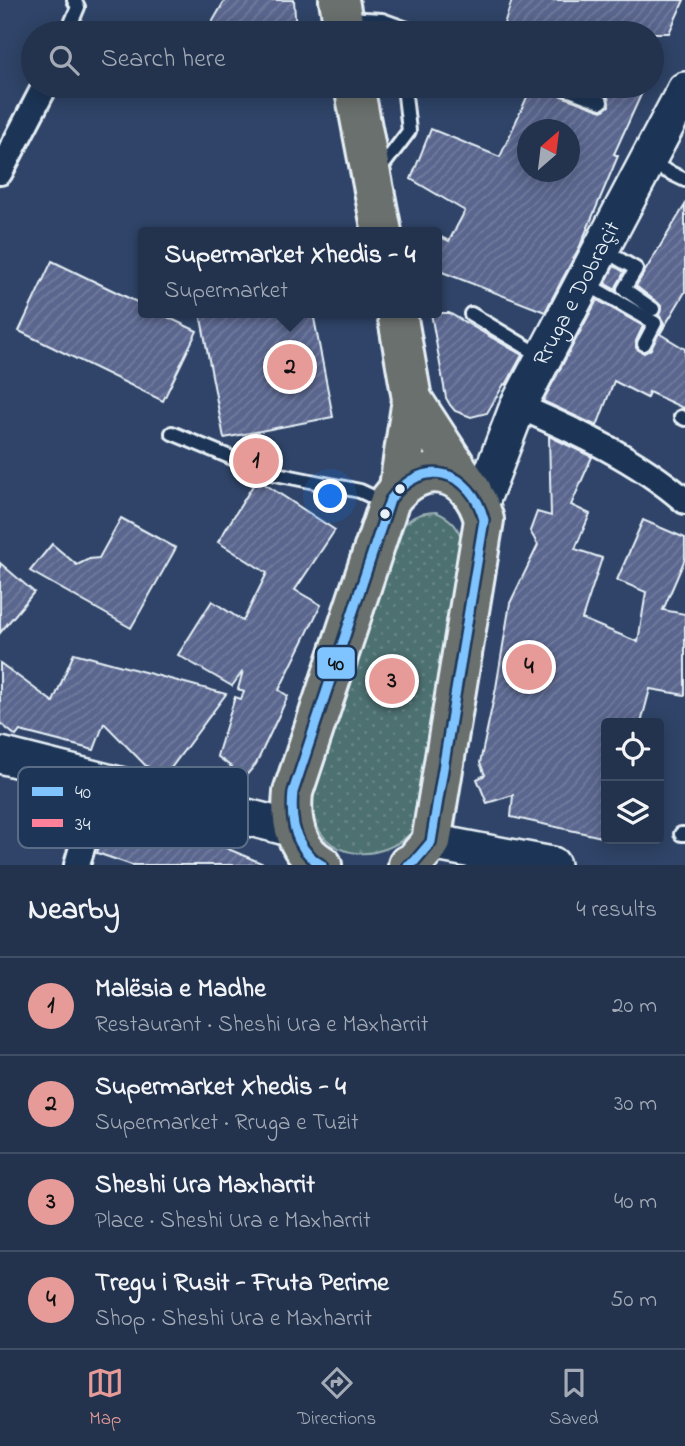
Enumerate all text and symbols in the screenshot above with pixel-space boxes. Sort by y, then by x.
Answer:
search box [21,21,664,98]
icon: search [45,41,83,79]
text: Search here [101,41,226,79]
north arrow [517,119,580,182]
street label: Rruga e Dobraçit [525,215,629,372]
popup [138,227,442,318]
text: Supermarket Xhedis - 4 [165,237,415,275]
text: Supermarket [165,275,288,308]
pin: 2 [267,341,313,393]
pin: 1 [233,435,279,487]
your location [313,479,347,513]
unlabelled marker [393,482,407,496]
unlabelled marker [378,507,392,521]
pin: 4 [506,641,552,693]
line badge: 40 [316,646,356,680]
text: 40 [328,652,345,679]
pin: 3 [369,655,415,707]
map controls [601,718,664,844]
button: locate [601,718,664,781]
legend [18,767,248,848]
text: 40 [75,780,91,807]
button: layers [601,781,664,844]
text: 34 [75,812,91,839]
text: Nearby [28,889,120,933]
text: 4 results [576,894,657,927]
text: Malësia e Madhe [95,971,266,1009]
text: 1 [47,990,55,1023]
text: 20 m [612,990,657,1023]
text: Restaurant · Sheshi Ura e Maxharrit [95,1009,429,1042]
text: Supermarket Xhedis - 4 [95,1069,346,1107]
text: 2 [45,1088,57,1121]
text: 30 m [614,1088,657,1121]
text: Supermarket · Rruga e Tuzit [95,1107,359,1140]
text: Sheshi Ura Maxharrit [95,1167,315,1205]
text: 3 [46,1186,56,1219]
text: 40 m [614,1186,657,1219]
text: Place · Sheshi Ura e Maxharrit [95,1205,371,1238]
text: Tregu i Rusit - Fruta Perime [95,1265,389,1303]
text: 4 [46,1284,56,1317]
text: 50 m [610,1284,657,1317]
text: Shop · Sheshi Ura e Maxharrit [95,1303,372,1336]
tab: Map [86,1364,124,1433]
tab: Directions [297,1364,376,1433]
tab: Saved [549,1364,599,1433]

